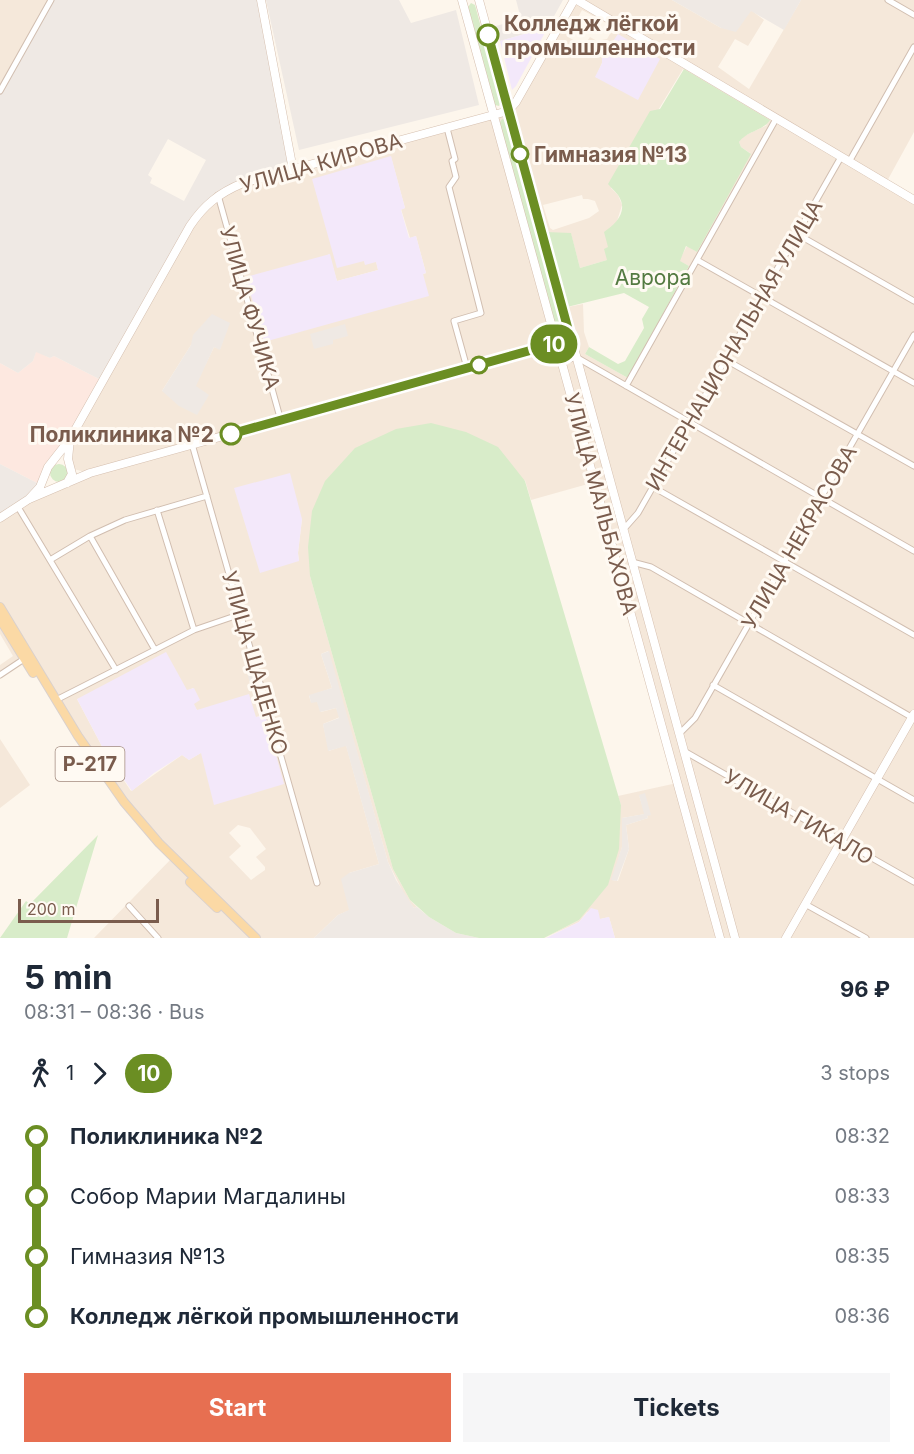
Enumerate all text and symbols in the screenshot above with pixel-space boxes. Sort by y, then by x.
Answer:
place label: Колледж лёгкой промышленности [504,11,696,60]
marker: Колледж лёгкой промышленности [477,24,499,46]
street label: УЛИЦА КИРОВА [237,128,405,198]
place label: Гимназия №13 [534,142,687,167]
marker: Гимназия №13 [511,145,529,163]
street label: ИНТЕРНАЦИОНАЛЬНАЯ УЛИЦА [640,195,828,495]
street label: УЛИЦА ФУЧИКА [215,223,285,393]
park label: Аврора [615,265,691,290]
line badge: 10 [527,324,581,364]
text: 10 [542,332,566,357]
unlabelled marker [470,356,488,374]
street label: УЛИЦА МАЛЬБАХОВА [559,390,643,618]
place label: Поликлиника №2 [30,422,214,447]
marker: Поликлиника №2 [220,423,242,445]
street label: УЛИЦА НЕКРАСОВА [736,441,862,633]
street label: УЛИЦА ЩАДЕНКО [217,568,293,758]
road number: Р-217 [56,747,124,781]
street label: УЛИЦА ГИКАЛО [720,764,878,870]
scale bar [18,896,159,924]
text: 200 m [27,899,75,919]
text: 5 min [24,957,113,997]
text: 96 ₽ [840,976,890,1002]
text: 08:31 – 08:36 · Bus [24,1000,204,1024]
icon: walk [24,1057,57,1090]
icon: forward [83,1057,116,1090]
text: 1 [66,1061,74,1085]
text: 10 [137,1061,160,1086]
text: 3 stops [820,1061,890,1085]
text: Поликлиника №2 [70,1123,263,1149]
text: 08:32 [835,1124,890,1148]
text: Собор Марии Магдалины [70,1183,346,1209]
text: 08:33 [835,1184,890,1208]
text: Гимназия №13 [70,1243,226,1269]
text: 08:35 [835,1244,890,1268]
text: Колледж лёгкой промышленности [70,1303,459,1329]
text: 08:36 [834,1304,890,1328]
button: Start [24,1373,451,1442]
button: Tickets [463,1373,890,1442]

